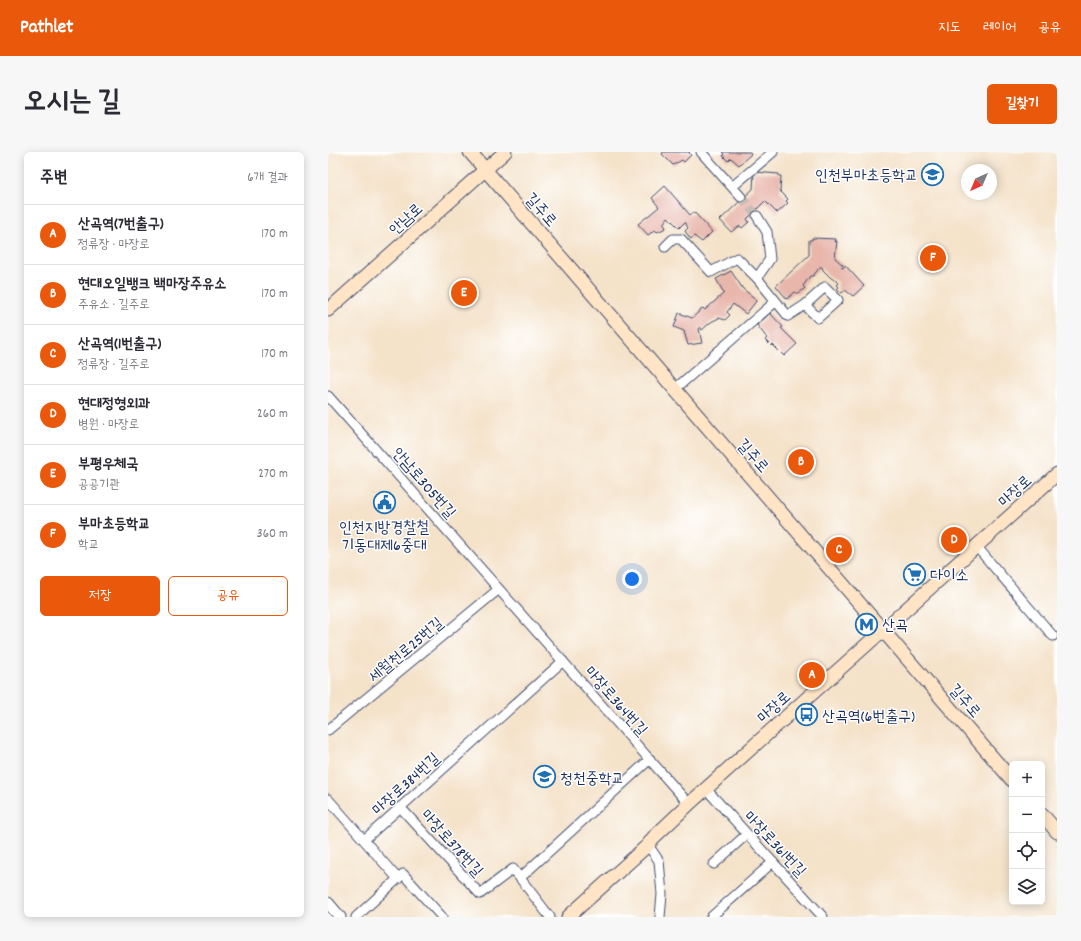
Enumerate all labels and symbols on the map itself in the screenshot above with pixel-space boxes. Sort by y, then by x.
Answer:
school or university icon: 인천부마초등학교 [920,161,946,187]
north arrow [961,164,997,200]
place label: 인천부마초등학교 [815,165,918,188]
street label: 길주로 [519,189,561,233]
street label: 안남로 [385,198,429,241]
pin: F [920,243,946,273]
pin: E [451,278,477,308]
street label: 길주로 [731,435,773,479]
street label: 안남로305번길 [386,443,461,524]
pin: B [788,447,814,477]
street label: 마장로 [994,470,1038,513]
public building icon: 인천지방경찰철 기동대제6중대 [371,489,397,515]
place label: 인천지방경찰철 기동대제6중대 [339,517,429,558]
pin: D [941,525,967,555]
pin: C [826,535,852,565]
supermarket icon: 다이소 [902,561,928,587]
place label: 다이소 [930,565,969,588]
your location [622,569,642,589]
metro station icon: 산곡 [853,611,879,637]
street label: 세월천로25번길 [364,613,449,689]
place label: 산곡 [882,615,908,638]
pin: A [799,660,825,690]
street label: 마장로364번길 [578,662,652,742]
street label: 길주로 [943,680,985,724]
street label: 마장로 [753,686,797,729]
bus stop icon: 산곡역(6번출구) [794,702,820,728]
place label: 산곡역(6번출구) [822,706,915,729]
street label: 마장로384번길 [368,748,446,822]
school or university icon: 청천중학교 [531,764,557,790]
place label: 청천중학교 [560,768,624,791]
street label: 마장로378번길 [414,805,488,883]
street label: 마장로361번길 [738,807,811,883]

